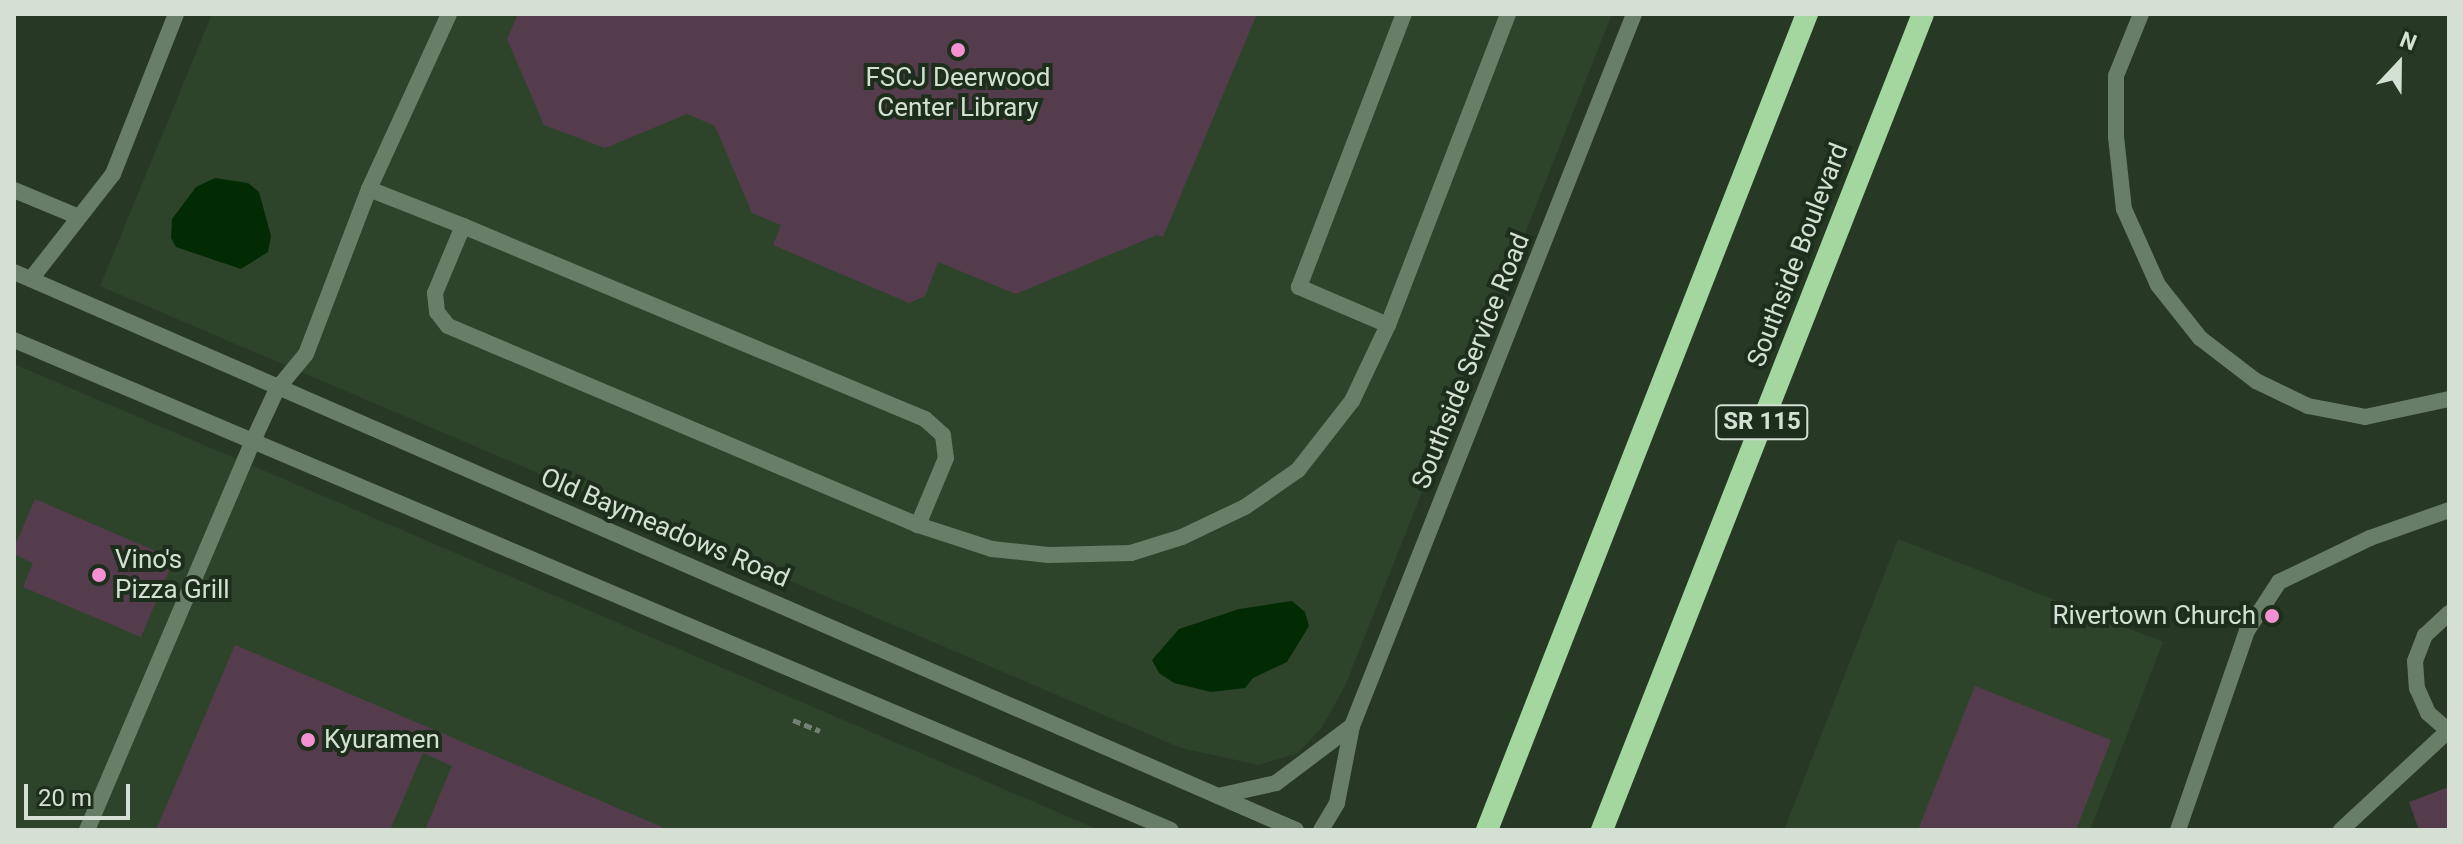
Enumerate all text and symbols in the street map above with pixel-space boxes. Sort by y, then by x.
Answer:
north arrow [2359,24,2439,104]
text: N [2396,27,2420,56]
marker: FSCJ Deerwood Center Library [949,41,967,59]
place label: FSCJ Deerwood Center Library [865,62,1051,124]
street label: Southside Boulevard [1741,139,1855,371]
street label: Southside Service Road [1405,229,1537,493]
road number: SR 115 [1714,402,1810,442]
street label: Old Baymeadows Road [536,461,794,595]
place label: Vino's Pizza Grill [115,544,230,606]
marker: Vino's Pizza Grill [90,566,108,584]
place label: Rivertown Church [2052,600,2256,632]
marker: Rivertown Church [2263,607,2281,625]
place label: Kyuramen [324,724,440,756]
marker: Kyuramen [299,731,317,749]
scale bar [28,768,134,818]
text: 20 m [38,784,92,812]

